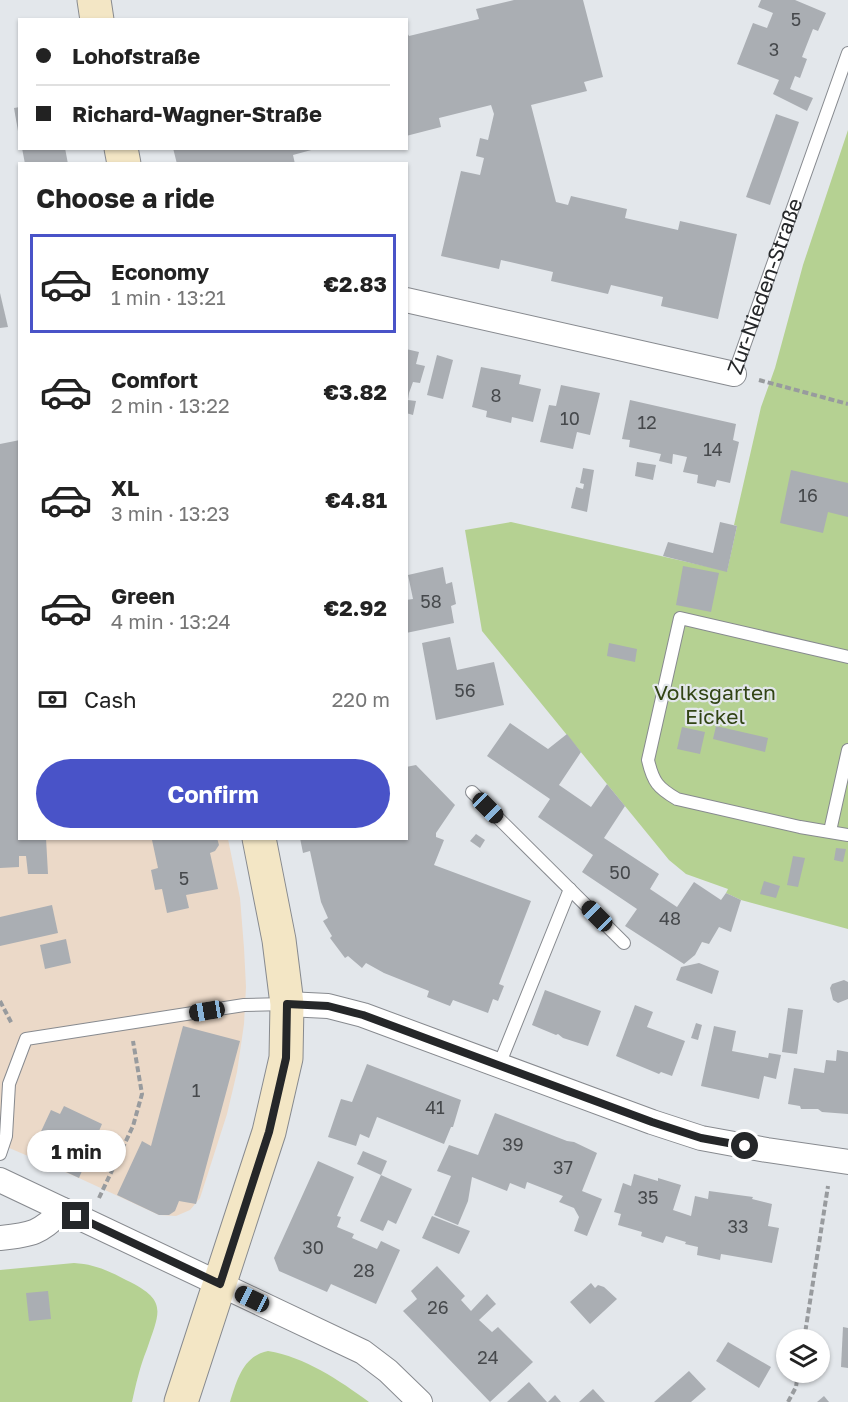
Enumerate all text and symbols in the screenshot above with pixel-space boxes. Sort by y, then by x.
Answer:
house number: 5 [791,8,801,30]
house number: 3 [769,38,779,60]
text: Lohofstraße [72,42,200,69]
text: Richard-Wagner-Straße [72,100,322,127]
text: Choose a ride [36,182,215,214]
street label: Zur-Nieden-Straße [721,194,807,378]
icon: car [39,257,93,311]
text: Economy [111,258,209,285]
text: €2.83 [324,270,387,297]
text: 1 min · 13:21 [111,285,226,309]
icon: car [39,365,93,419]
text: Comfort [111,366,198,393]
text: €3.82 [324,378,387,405]
house number: 8 [491,384,501,406]
text: 2 min · 13:22 [111,393,230,417]
house number: 10 [560,407,580,429]
house number: 12 [637,411,657,433]
house number: 14 [703,438,723,460]
icon: car [39,473,93,527]
text: XL [111,474,139,501]
house number: 16 [798,484,818,506]
text: €4.81 [325,486,387,513]
text: 3 min · 13:23 [111,501,230,525]
icon: car [39,581,93,635]
text: Green [111,582,175,609]
house number: 58 [420,590,442,612]
text: €2.92 [324,594,387,621]
text: 4 min · 13:24 [111,609,231,633]
house number: 56 [454,679,476,701]
park label: Volksgarten Eickel [654,679,776,729]
icon: cash [36,683,69,716]
text: Cash [84,686,137,713]
text: 220 m [332,687,390,711]
button: Confirm [36,759,390,828]
car [469,789,507,827]
house number: 50 [609,861,631,883]
house number: 5 [179,867,189,889]
car [578,897,616,935]
house number: 48 [659,907,681,929]
car [188,999,226,1023]
house number: 1 [192,1079,201,1101]
house number: 41 [425,1096,445,1118]
callout: 1 min [26,1129,125,1171]
route start [731,1132,758,1159]
house number: 39 [502,1133,524,1155]
text: 1 min [51,1139,102,1163]
house number: 37 [553,1156,573,1178]
house number: 35 [638,1186,658,1208]
route end [62,1202,89,1229]
house number: 33 [727,1215,749,1237]
house number: 30 [302,1236,324,1258]
house number: 28 [353,1259,375,1281]
car [232,1283,272,1315]
house number: 26 [427,1296,449,1318]
map controls [776,1329,830,1383]
button: layers [776,1329,830,1383]
house number: 24 [477,1346,499,1368]

